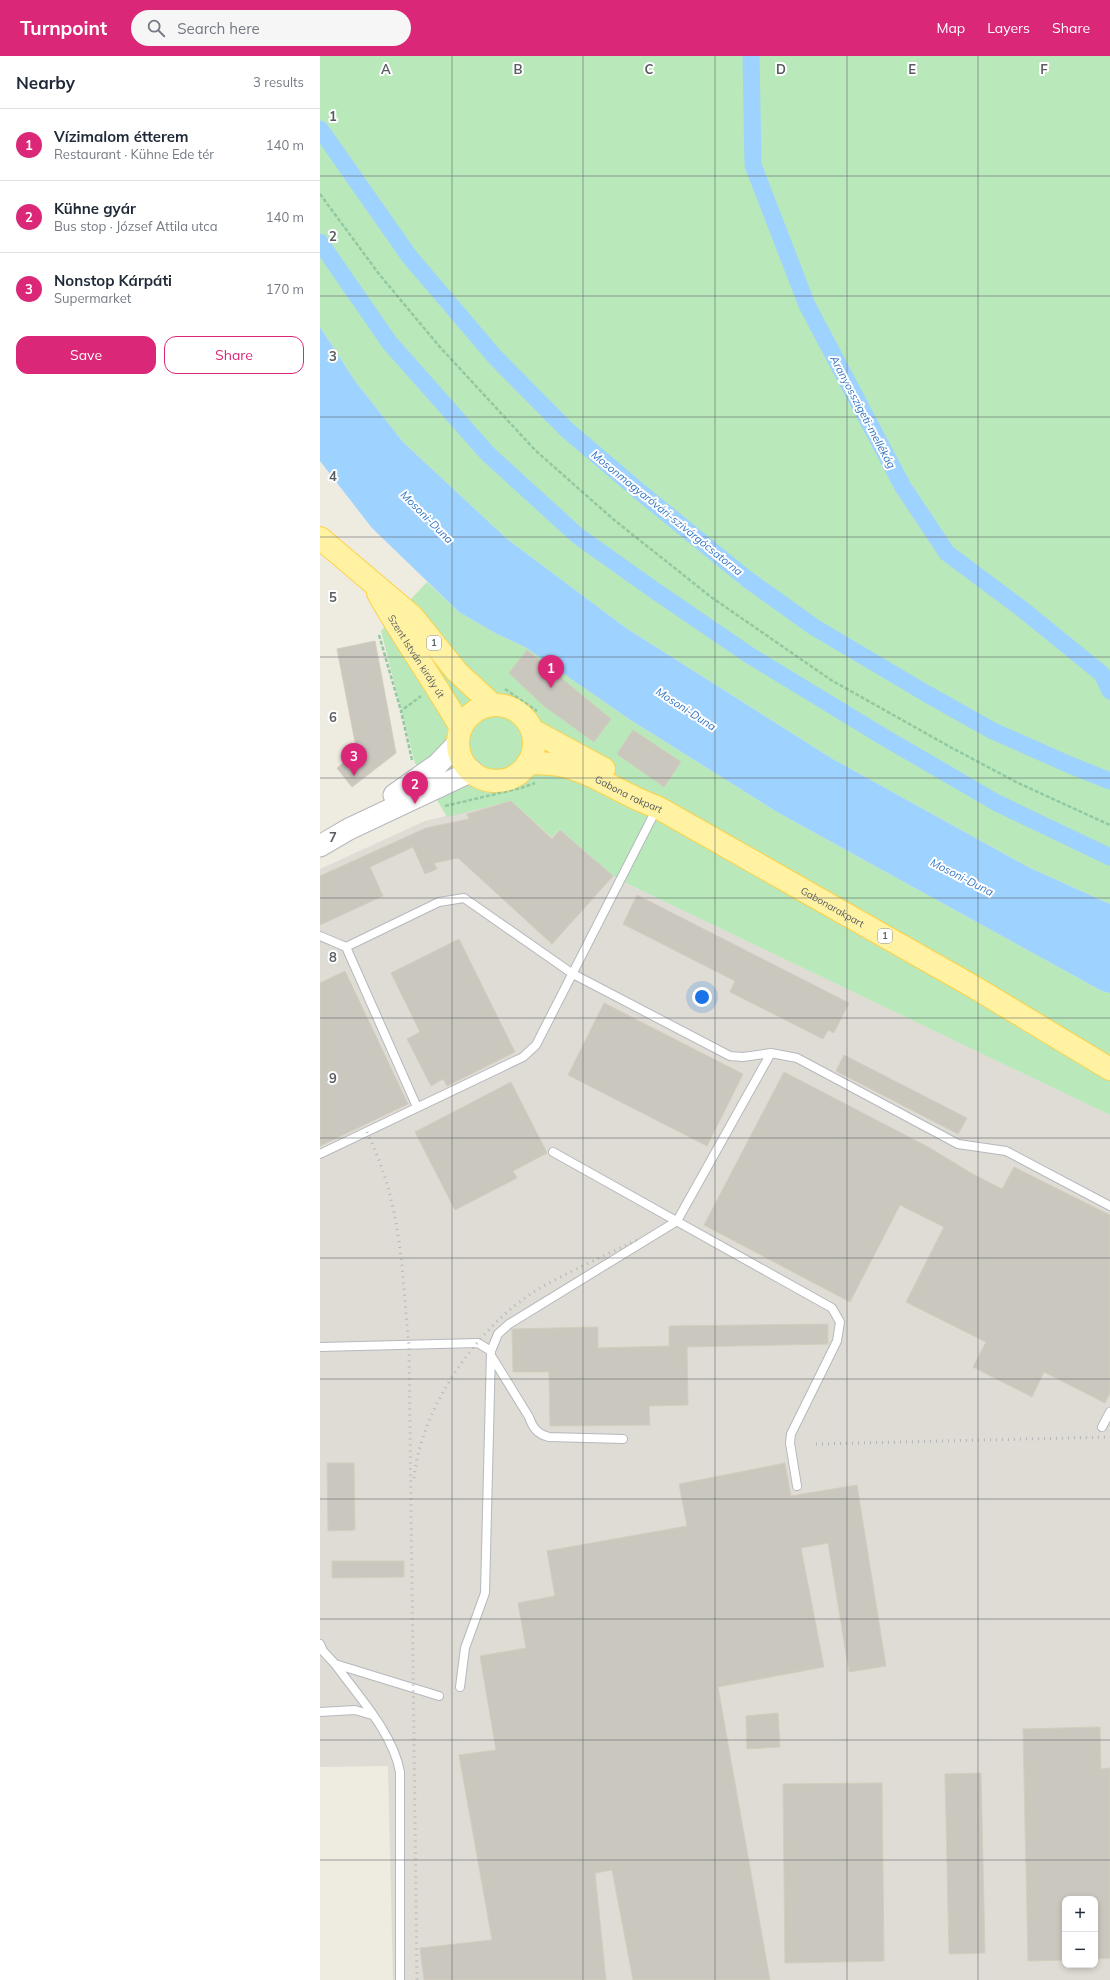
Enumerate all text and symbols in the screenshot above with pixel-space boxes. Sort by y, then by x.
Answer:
search box [131,10,411,46]
text: Turnpoint [20,16,107,40]
icon: search [145,17,167,39]
text: Search here [177,19,260,38]
text: Map [936,19,965,37]
text: Layers [987,19,1030,37]
text: Share [1052,19,1090,37]
text: A [381,61,391,77]
text: B [514,61,523,77]
text: C [645,61,654,77]
text: D [776,61,786,77]
text: E [908,61,916,77]
text: F [1040,61,1048,77]
text: Nearby [16,72,75,93]
text: 3 results [253,74,304,90]
text: 1 [329,108,337,124]
text: Vízimalom étterem [54,127,188,146]
text: 1 [25,137,33,153]
text: 140 m [266,137,304,153]
text: Restaurant · Kühne Ede tér [54,146,214,162]
text: Kühne gyár [54,199,136,218]
text: 2 [25,209,33,225]
text: 140 m [266,209,304,225]
text: Bus stop · József Attila utca [54,218,218,234]
text: 2 [329,228,337,244]
text: Nonstop Kárpáti [54,271,172,290]
text: 3 [25,281,33,297]
text: 170 m [266,281,304,297]
text: Supermarket [54,290,131,306]
button: Save [16,336,156,374]
button: Share [164,336,304,374]
text: 3 [329,348,337,364]
water label: Aranyosszigeti-mellékág [827,352,899,471]
water label: Mosonmagyaróvári-szivárgócsatorna [589,448,746,579]
text: 4 [329,468,337,484]
water label: Mosoni-Duna [398,488,457,547]
text: 5 [329,589,337,605]
street label: Szent István király út [385,612,448,701]
road number: 1 [427,636,441,650]
pin: 1 [538,655,564,688]
water label: Mosoni-Duna [653,684,719,734]
text: 6 [329,709,337,725]
pin: 3 [341,743,367,776]
pin: 2 [402,771,428,804]
street label: Gabona rakpart [593,772,665,816]
text: 7 [329,829,337,845]
water label: Mosoni-Duna [928,855,996,899]
street label: Gabonarakpart [798,884,867,931]
road number: 1 [878,929,892,943]
text: 8 [329,949,337,965]
your location [692,987,712,1007]
text: 9 [329,1070,337,1086]
map controls [1062,1896,1098,1968]
button: + [1062,1896,1098,1932]
button: − [1062,1932,1098,1968]

